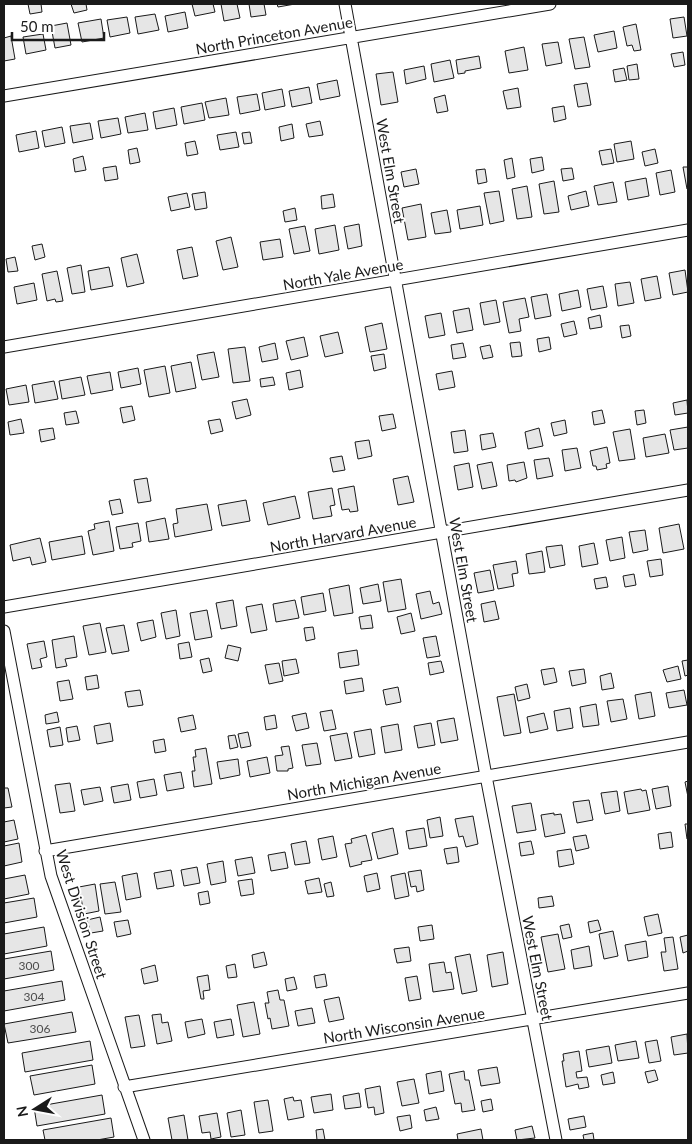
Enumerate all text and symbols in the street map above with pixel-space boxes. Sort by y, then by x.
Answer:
scale bar [12,10,105,42]
street label: North Princeton Avenue [194,12,354,58]
text: 50 m [20,17,54,35]
street label: West Elm Street [373,117,409,225]
street label: North Yale Avenue [281,255,405,293]
street label: North Harvard Avenue [268,512,418,556]
street label: West Elm Street [446,516,482,624]
street label: North Michigan Avenue [286,759,442,803]
street label: West Division Street [53,847,112,981]
street label: West Elm Street [519,914,557,1022]
house number: 300 [19,958,39,973]
house number: 304 [24,989,44,1004]
street label: North Wisconsin Avenue [322,1003,486,1047]
house number: 306 [30,1021,50,1036]
north arrow [10,1084,60,1134]
text: N [12,1105,31,1118]

